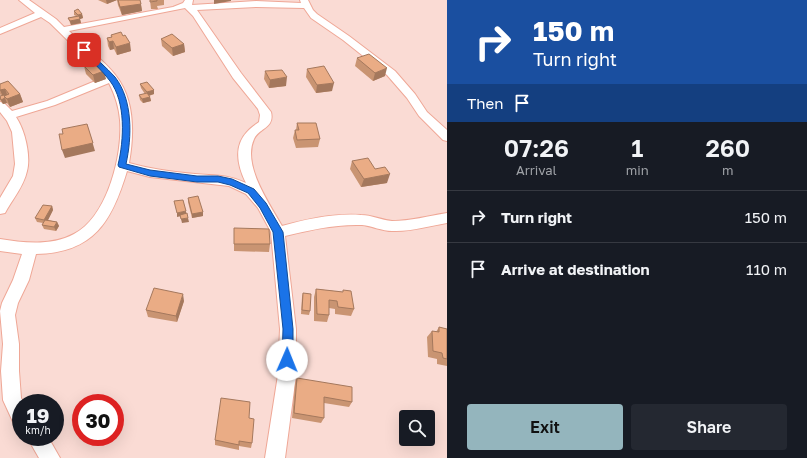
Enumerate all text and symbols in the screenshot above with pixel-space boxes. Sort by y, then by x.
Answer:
text: 150 m [533,14,614,47]
icon: right [467,16,519,68]
pin [67,33,101,67]
icon: arrive [73,39,95,61]
text: Turn right [533,48,617,70]
icon: arrive [511,92,533,114]
text: Then [467,94,503,112]
text: 07:26 [504,133,569,162]
text: 1 [631,133,643,162]
text: 260 [705,133,750,162]
text: Arrival [516,162,557,178]
text: min [626,162,649,178]
text: m [722,162,734,178]
icon: right [467,206,489,228]
text: Turn right [501,208,572,226]
text: 150 m [745,208,787,226]
icon: arrive [467,258,489,280]
text: Arrive at destination [501,260,650,278]
text: 110 m [746,260,787,278]
position arrow [266,339,308,381]
speed limit sign: 30 [72,394,124,446]
text: 19 [26,403,49,427]
button: Exit [467,404,623,450]
button: Share [631,404,787,450]
map controls [399,410,435,446]
button: search [399,410,435,446]
text: km/h [25,424,51,436]

